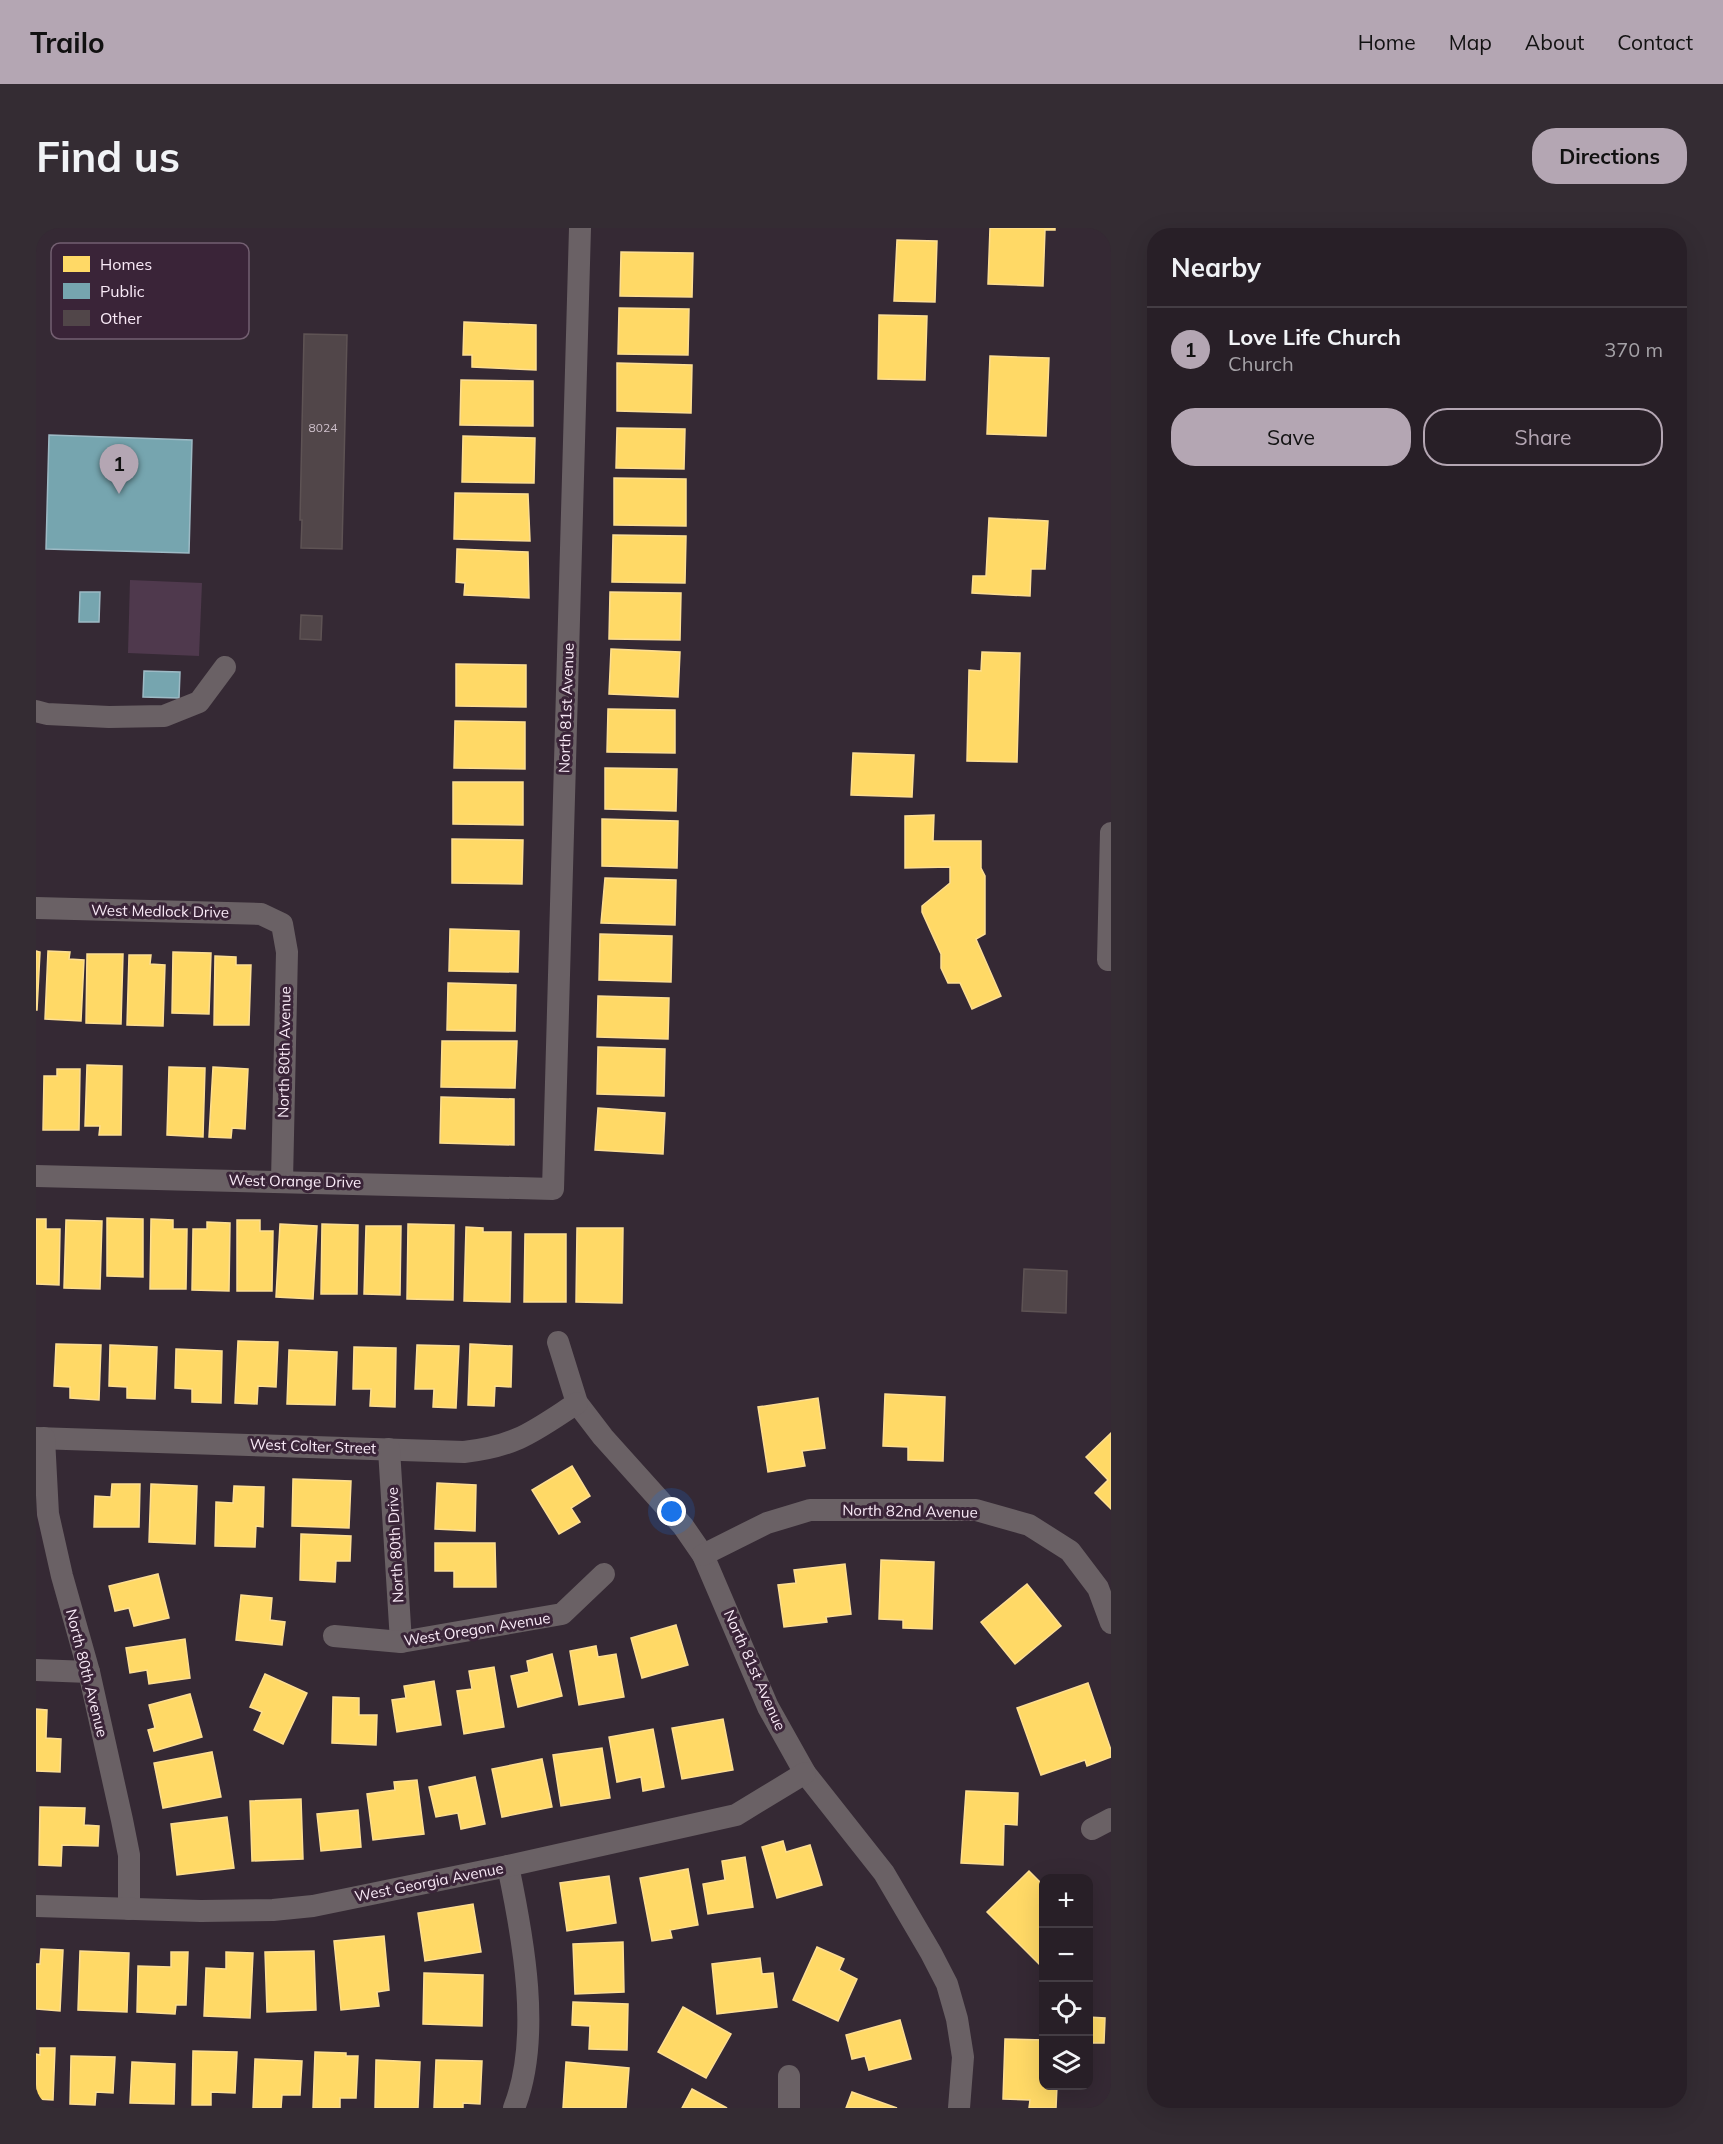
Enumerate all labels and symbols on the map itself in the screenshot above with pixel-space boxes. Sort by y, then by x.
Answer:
legend [51,243,249,339]
text: Homes [100,254,152,274]
text: Public [100,281,145,301]
text: Other [100,308,142,328]
house number: 8024 [309,420,337,435]
pin: 1 [100,444,139,494]
street label: North 81st Avenue [554,643,578,773]
street label: West Medlock Drive [91,900,229,922]
street label: North 80th Avenue [273,986,295,1118]
street label: West Orange Drive [229,1170,361,1192]
street label: West Colter Street [249,1434,377,1458]
street label: North 80th Drive [382,1487,408,1603]
your location [657,1497,686,1526]
street label: North 82nd Avenue [842,1500,978,1522]
street label: North 80th Avenue [62,1607,112,1739]
street label: North 81st Avenue [720,1607,790,1733]
street label: West Oregon Avenue [402,1608,552,1650]
street label: West Georgia Avenue [353,1858,505,1906]

